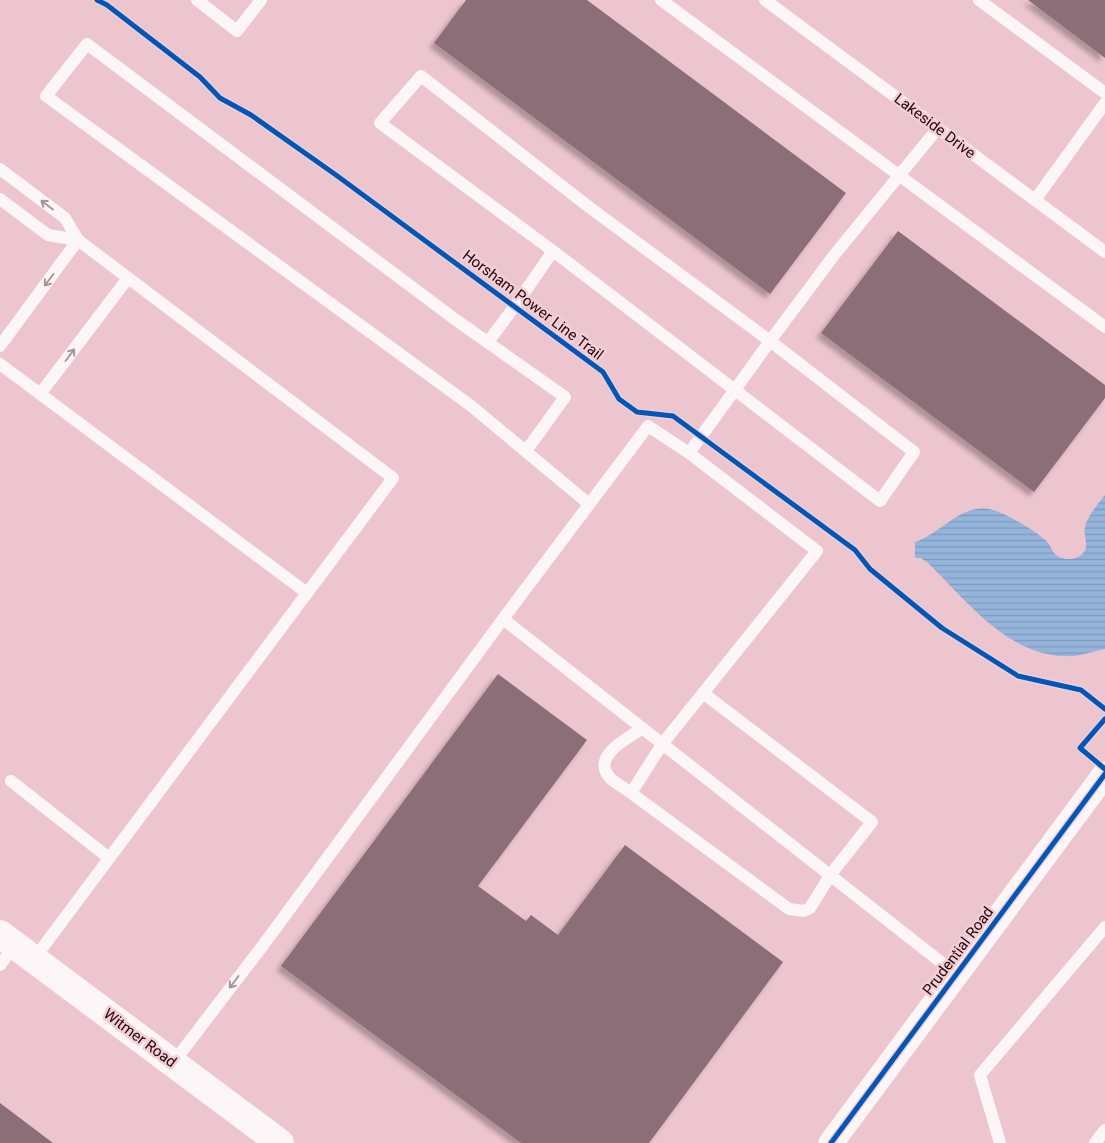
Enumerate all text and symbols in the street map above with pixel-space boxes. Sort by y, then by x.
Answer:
street label: Lakeside Drive [891,90,979,162]
one-way arrow [41,199,54,210]
street label: Horsham Power Line Trail [459,246,607,364]
one-way arrow [44,273,54,287]
one-way arrow [64,349,75,362]
street label: Prudential Road [919,903,997,999]
one-way arrow [229,975,240,988]
street label: Witmer Road [100,1005,180,1071]

